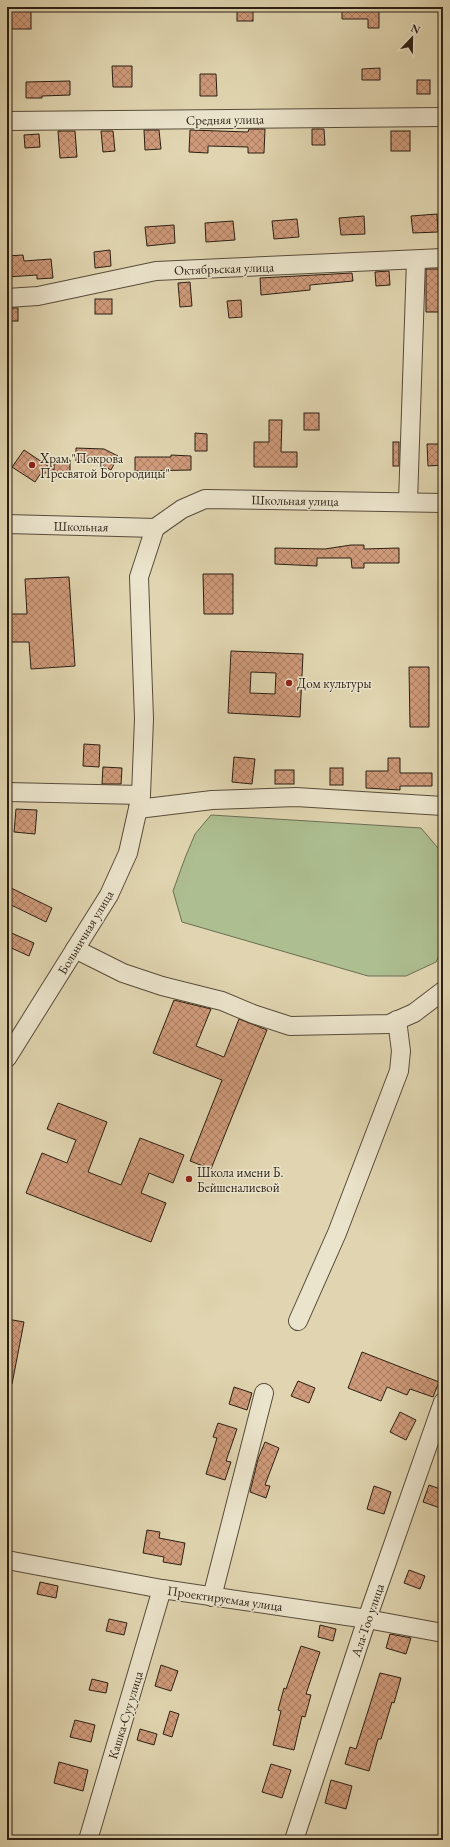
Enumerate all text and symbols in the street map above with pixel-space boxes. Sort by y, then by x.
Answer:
north arrow [392,18,432,58]
text: N [409,21,423,37]
street label: Средняя улица [186,110,265,129]
street label: Октябрьская улица [174,258,275,279]
place label: Храм "Покрова Пресвятой Богородицы" [39,450,170,482]
marker: Храм "Покрова Пресвятой Богородицы" [27,460,37,470]
street label: Школьная улица [251,491,340,510]
street label: Школьная [54,518,109,535]
place label: Дом культуры [297,675,371,692]
marker: Дом культуры [284,678,294,688]
street label: Больничная улица [54,886,118,977]
place label: Школа имени Б. Бейшеналиевой [197,1164,283,1196]
marker: Школа имени Б. Бейшеналиевой [184,1174,194,1184]
street label: Ала-Тоо улица [347,1581,388,1660]
street label: Проектируемая улица [166,1582,285,1615]
street label: Кашка-Суу улица [104,1668,147,1761]

